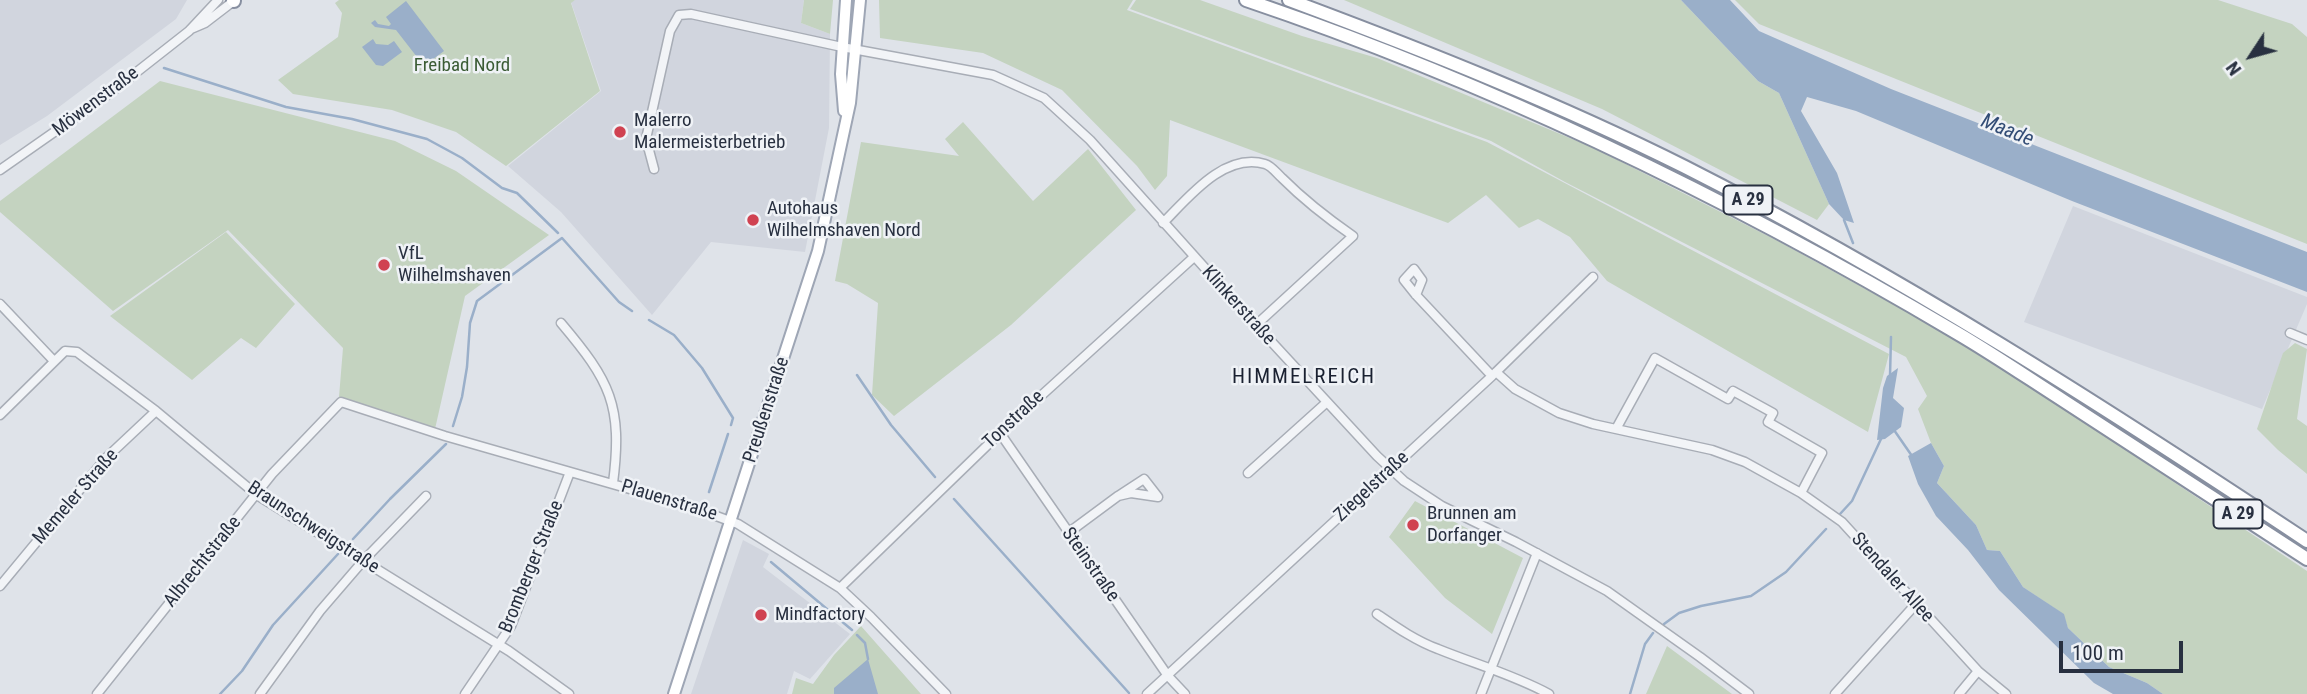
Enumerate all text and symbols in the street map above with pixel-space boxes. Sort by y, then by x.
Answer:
north arrow [2216,21,2286,91]
park label: Freibad Nord [414,55,510,77]
text: N [2221,57,2246,80]
street label: Möwenstraße [48,62,144,142]
water label: Maade [1977,109,2037,153]
place label: Malerro Malermeisterbetrieb [634,110,785,154]
marker: Malerro Malermeisterbetrieb [612,124,628,140]
road number: A 29 [1724,186,1772,215]
place label: Autohaus Wilhelmshaven Nord [767,198,921,242]
marker: Autohaus Wilhelmshaven Nord [745,212,761,228]
place label: VfL Wilhelmshaven [398,243,511,287]
marker: VfL Wilhelmshaven [376,257,392,273]
street label: Klinkerstraße [1196,262,1280,350]
street label: Preußenstraße [739,354,795,466]
district label: HIMMELREICH [1233,365,1375,391]
street label: Tonstraße [979,386,1049,454]
street label: Memeler Straße [28,445,124,549]
street label: Ziegelstraße [1330,447,1414,527]
street label: Plauenstraße [618,476,720,526]
street label: Braunschweigstraße [243,477,383,579]
street label: Bromberger Straße [495,497,569,637]
road number: A 29 [2214,500,2262,528]
place label: Brunnen am Dorfanger [1427,503,1517,547]
street label: Albrechtstraße [159,512,247,612]
marker: Brunnen am Dorfanger [1405,517,1421,533]
street label: Steinstraße [1056,523,1124,607]
street label: Stendaler Allee [1846,528,1938,628]
place label: Mindfactory [775,604,865,626]
marker: Mindfactory [753,607,769,623]
scale bar [2062,628,2186,672]
text: 100 m [2072,641,2124,665]

